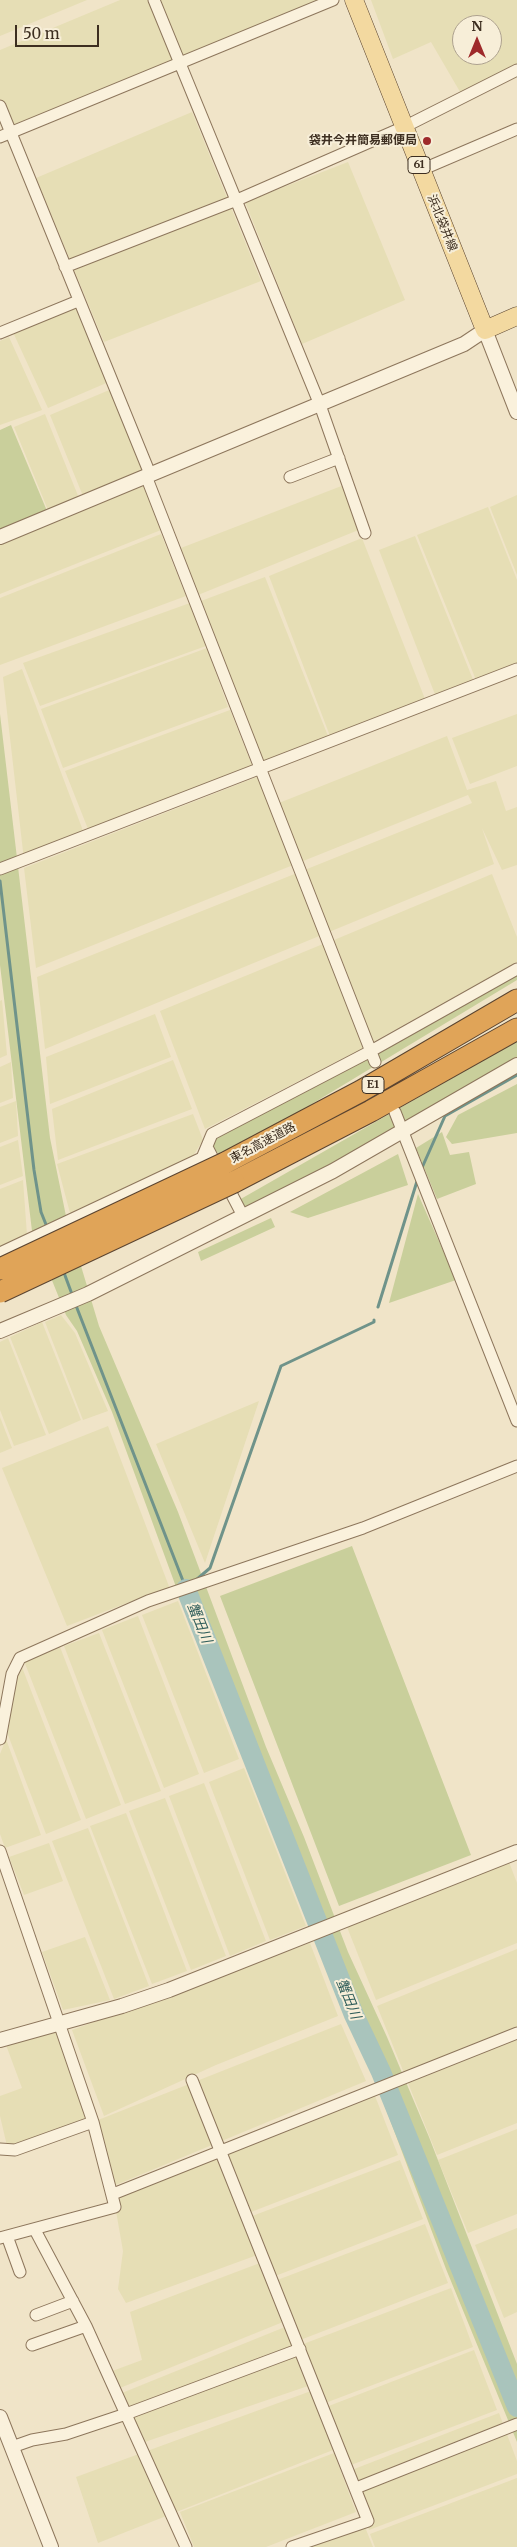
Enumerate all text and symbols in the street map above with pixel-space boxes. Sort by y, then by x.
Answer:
scale bar [18,15,101,47]
north arrow [452,15,502,65]
text: N [471,17,483,35]
text: 50 m [23,24,60,43]
place label: 袋井今井簡易郵便局 [309,134,417,148]
marker: 袋井今井簡易郵便局 [421,135,433,147]
road number: 61 [408,156,430,174]
street label: 浜北袋井線 [424,192,460,254]
road number: E1 [362,1076,384,1094]
street label: 東名高速道路 [228,1120,298,1166]
water label: 蟹田川 [183,1600,215,1646]
water label: 蟹田川 [332,1976,364,2022]

